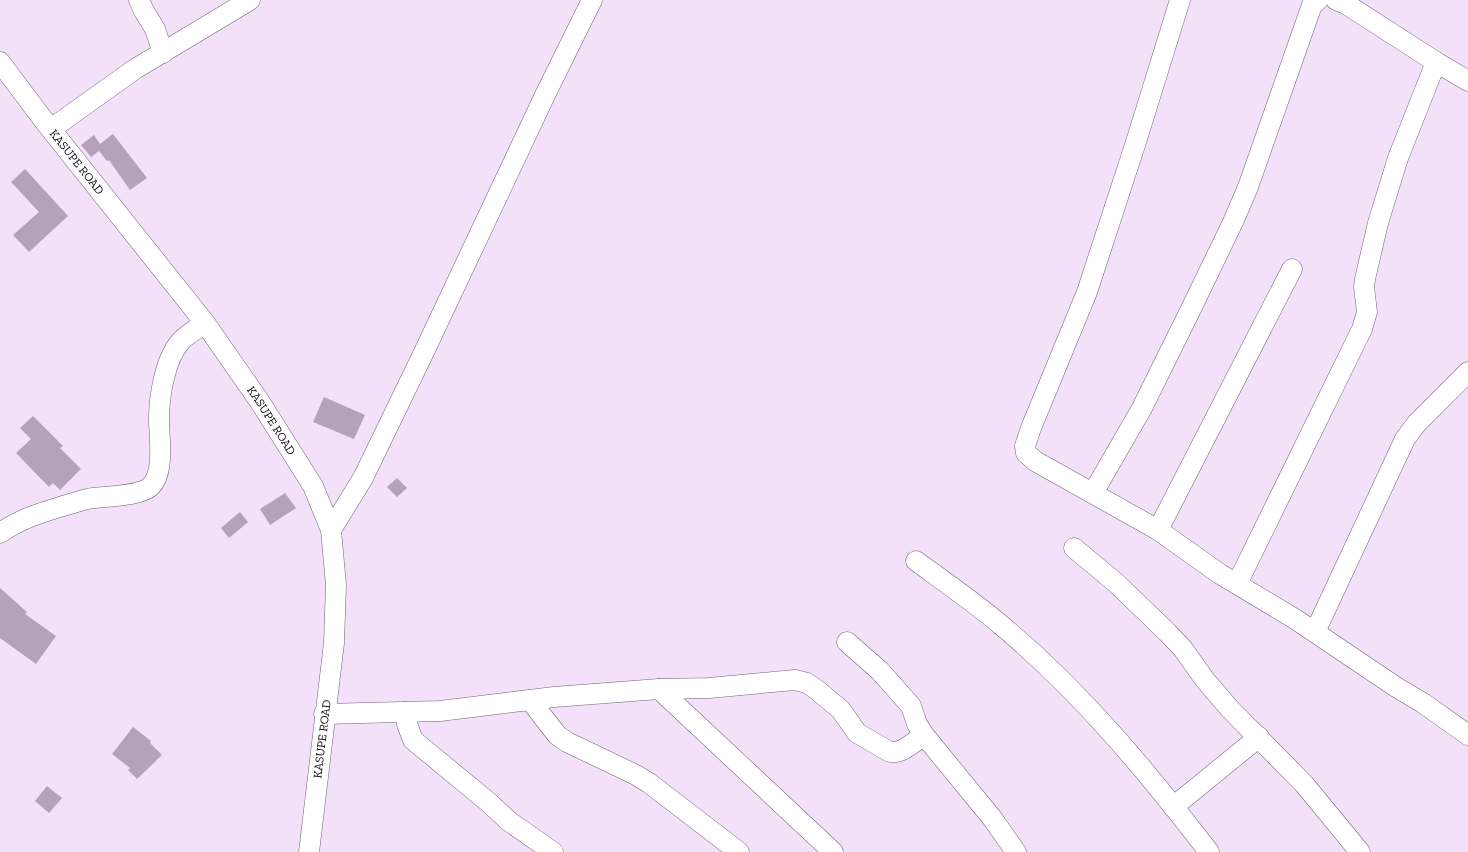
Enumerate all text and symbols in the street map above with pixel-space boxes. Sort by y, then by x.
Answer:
street label: KASUPE ROAD [47,127,107,197]
street label: KASUPE ROAD [244,383,299,458]
street label: KASUPE ROAD [310,699,334,779]

